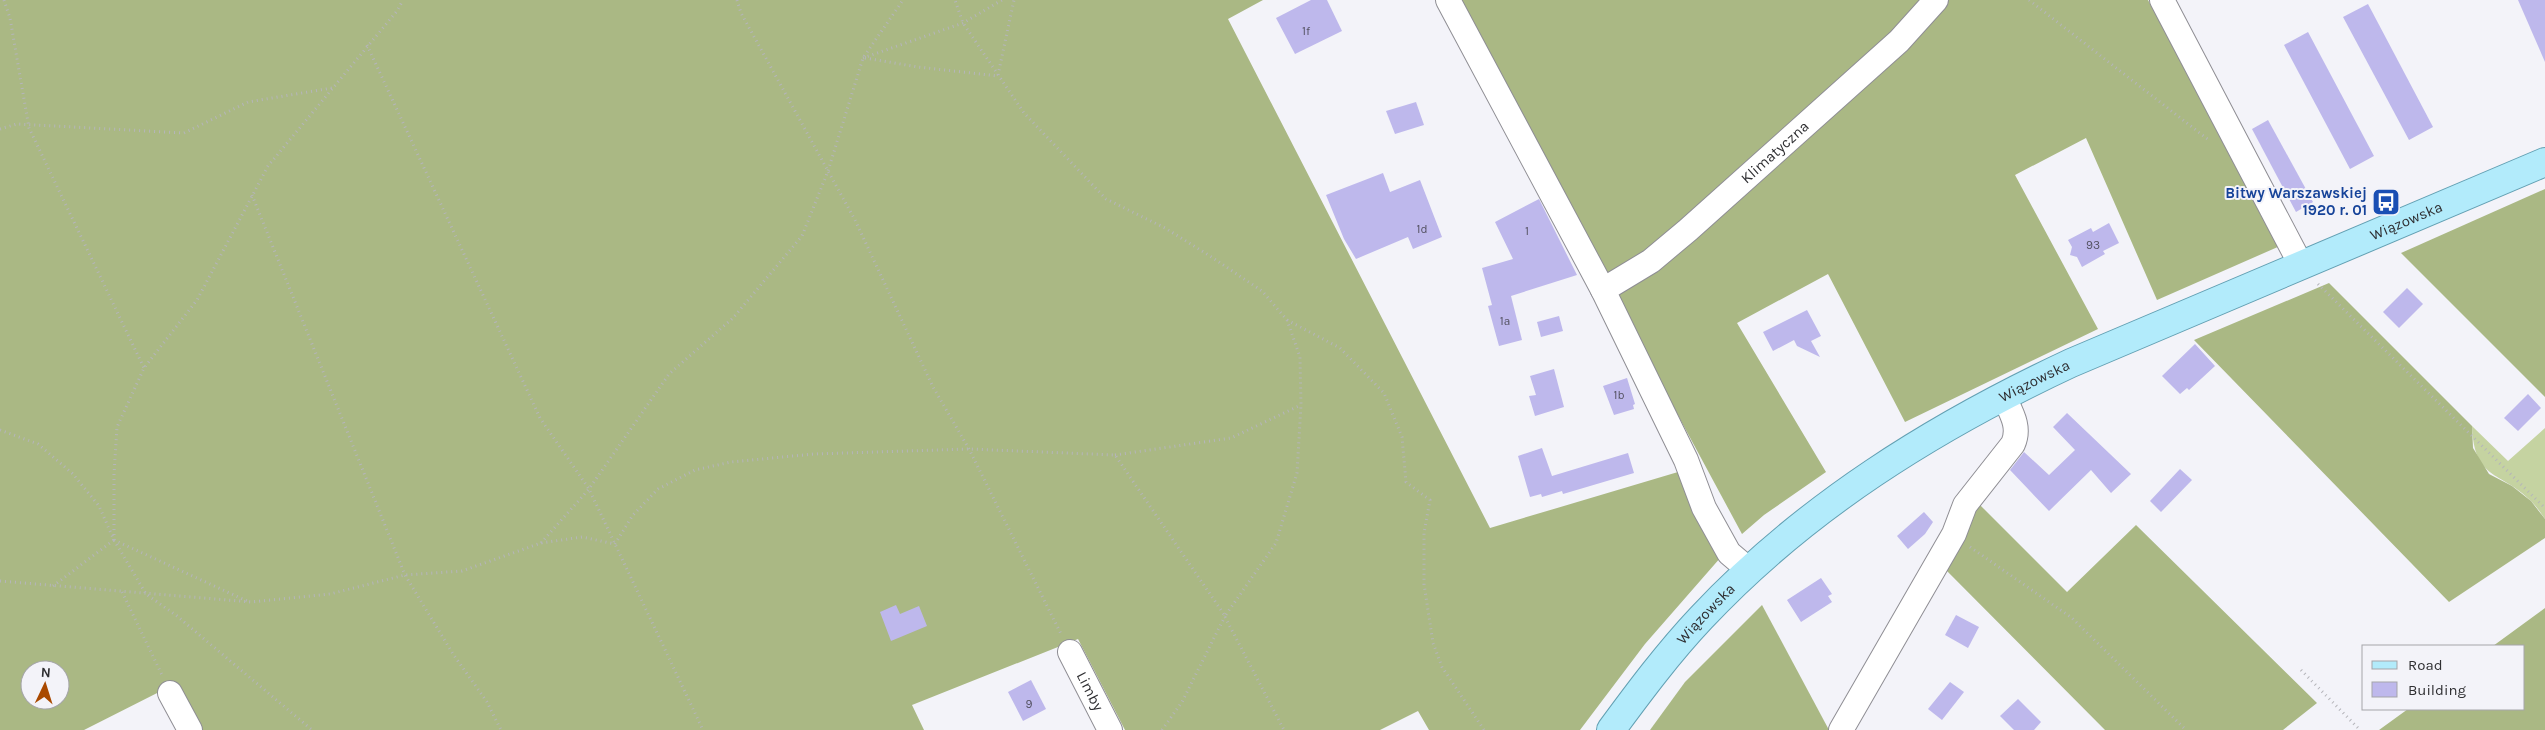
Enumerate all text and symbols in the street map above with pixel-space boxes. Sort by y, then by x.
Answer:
house number: 1f [1302,24,1311,38]
street label: Klimatyczna [1737,117,1813,187]
place label: Bitwy Warszawskiej 1920 r. 01 [2225,184,2367,219]
bus stop icon: Bitwy Warszawskiej 1920 r. 01 [2371,187,2401,217]
street label: Wiązowska [2367,198,2445,244]
house number: 1d [1416,222,1428,236]
house number: 1 [1525,224,1529,238]
house number: 93 [2086,238,2100,252]
house number: 1a [1500,314,1510,328]
street label: Wiązowska [1996,356,2073,406]
house number: 1b [1613,388,1625,402]
street label: Wiązowska [1673,580,1739,648]
legend [2362,645,2525,710]
text: Road [2408,656,2443,674]
north arrow [20,660,70,710]
text: N [40,664,51,681]
street label: Limby [1073,669,1108,714]
text: Building [2408,681,2466,699]
house number: 9 [1026,697,1033,711]

